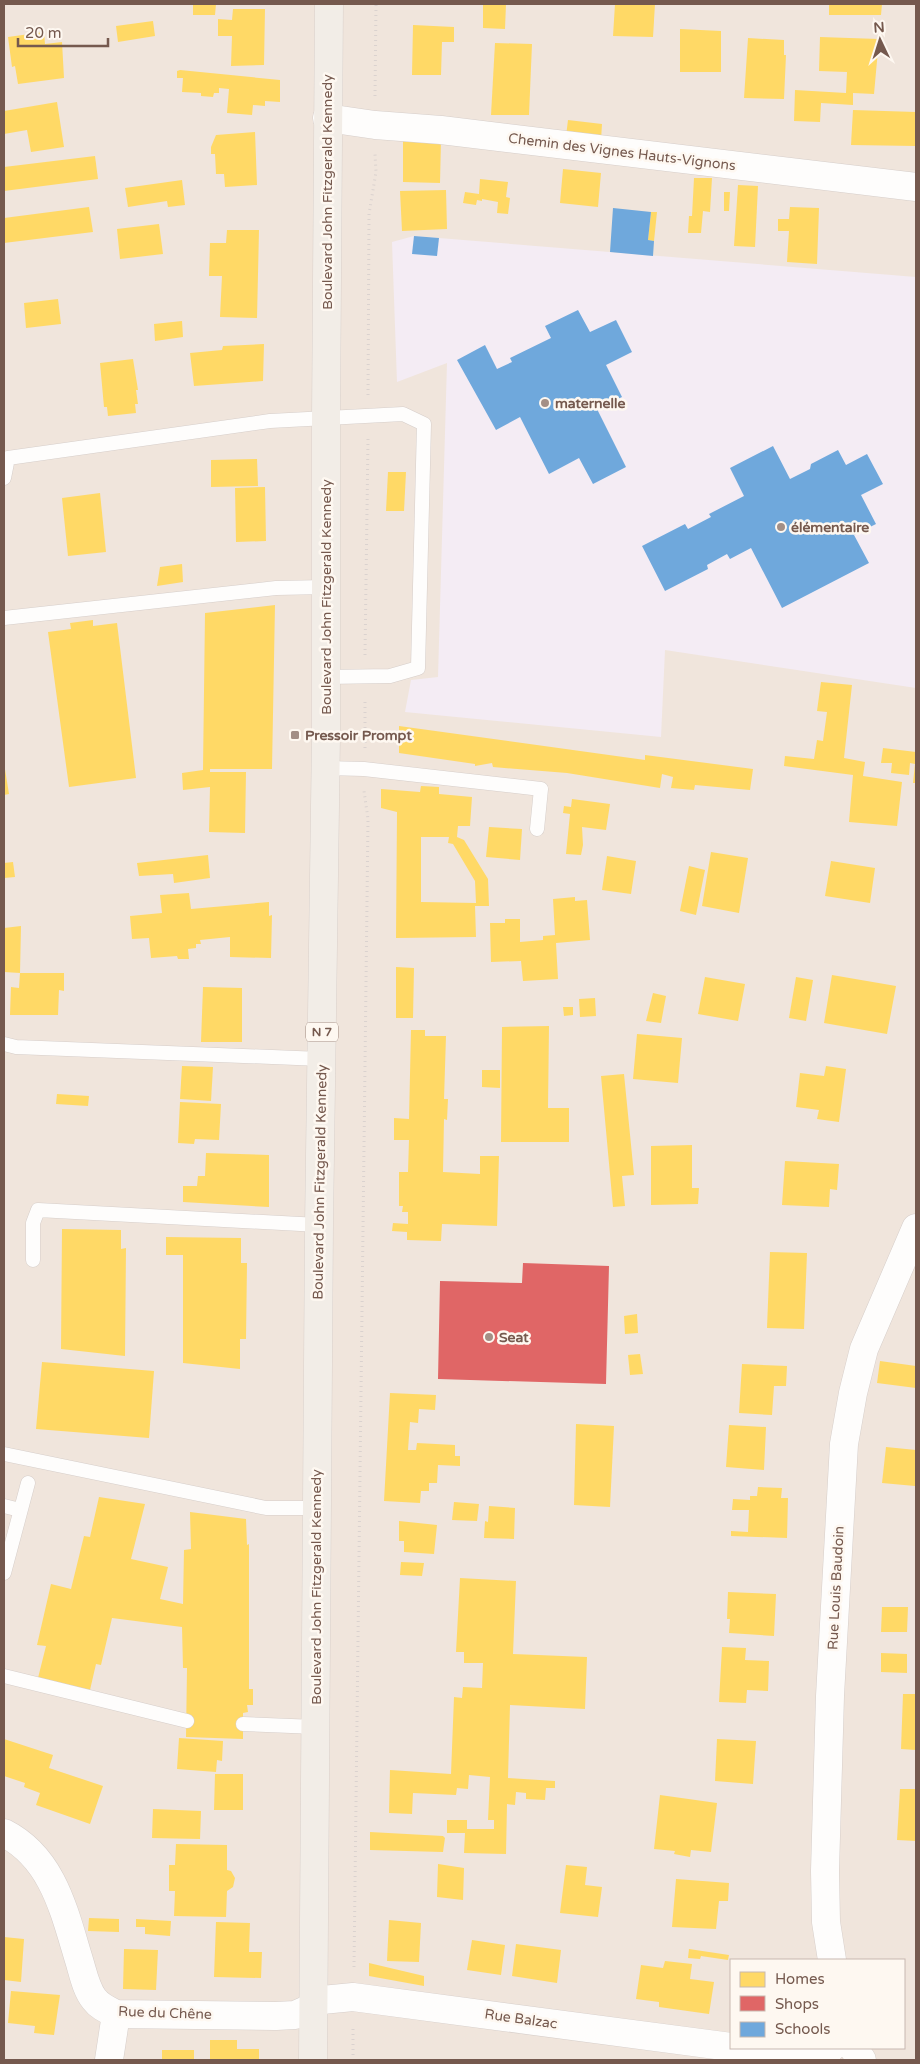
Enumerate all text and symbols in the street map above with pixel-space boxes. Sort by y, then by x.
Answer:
scale bar [18,15,108,47]
north arrow [855,15,905,65]
text: N [873,19,885,36]
text: 20 m [25,24,62,42]
street label: Boulevard John Fitzgerald Kennedy [319,74,336,310]
street label: Chemin des Vignes Hauts-Vignons [507,130,737,174]
place label: maternelle [555,395,626,412]
marker: maternelle [539,397,551,409]
street label: Boulevard John Fitzgerald Kennedy [318,479,335,715]
place label: élémentaire [791,519,869,536]
marker: élémentaire [775,521,787,533]
place label: Pressoir Prompt [305,727,412,744]
marker: Pressoir Prompt [289,729,301,741]
road number: N 7 [306,1022,338,1042]
street label: Boulevard John Fitzgerald Kennedy [309,1064,331,1300]
place label: Seat [499,1329,529,1346]
marker: Seat [483,1331,495,1343]
street label: Boulevard John Fitzgerald Kennedy [308,1469,325,1705]
street label: Rue Louis Baudoin [824,1525,848,1651]
legend [730,1959,905,2049]
text: Homes [775,1970,825,1988]
text: Shops [775,1995,819,2013]
street label: Rue du Chêne [118,2003,212,2023]
street label: Rue Balzac [483,2005,559,2033]
text: Schools [775,2020,831,2038]

